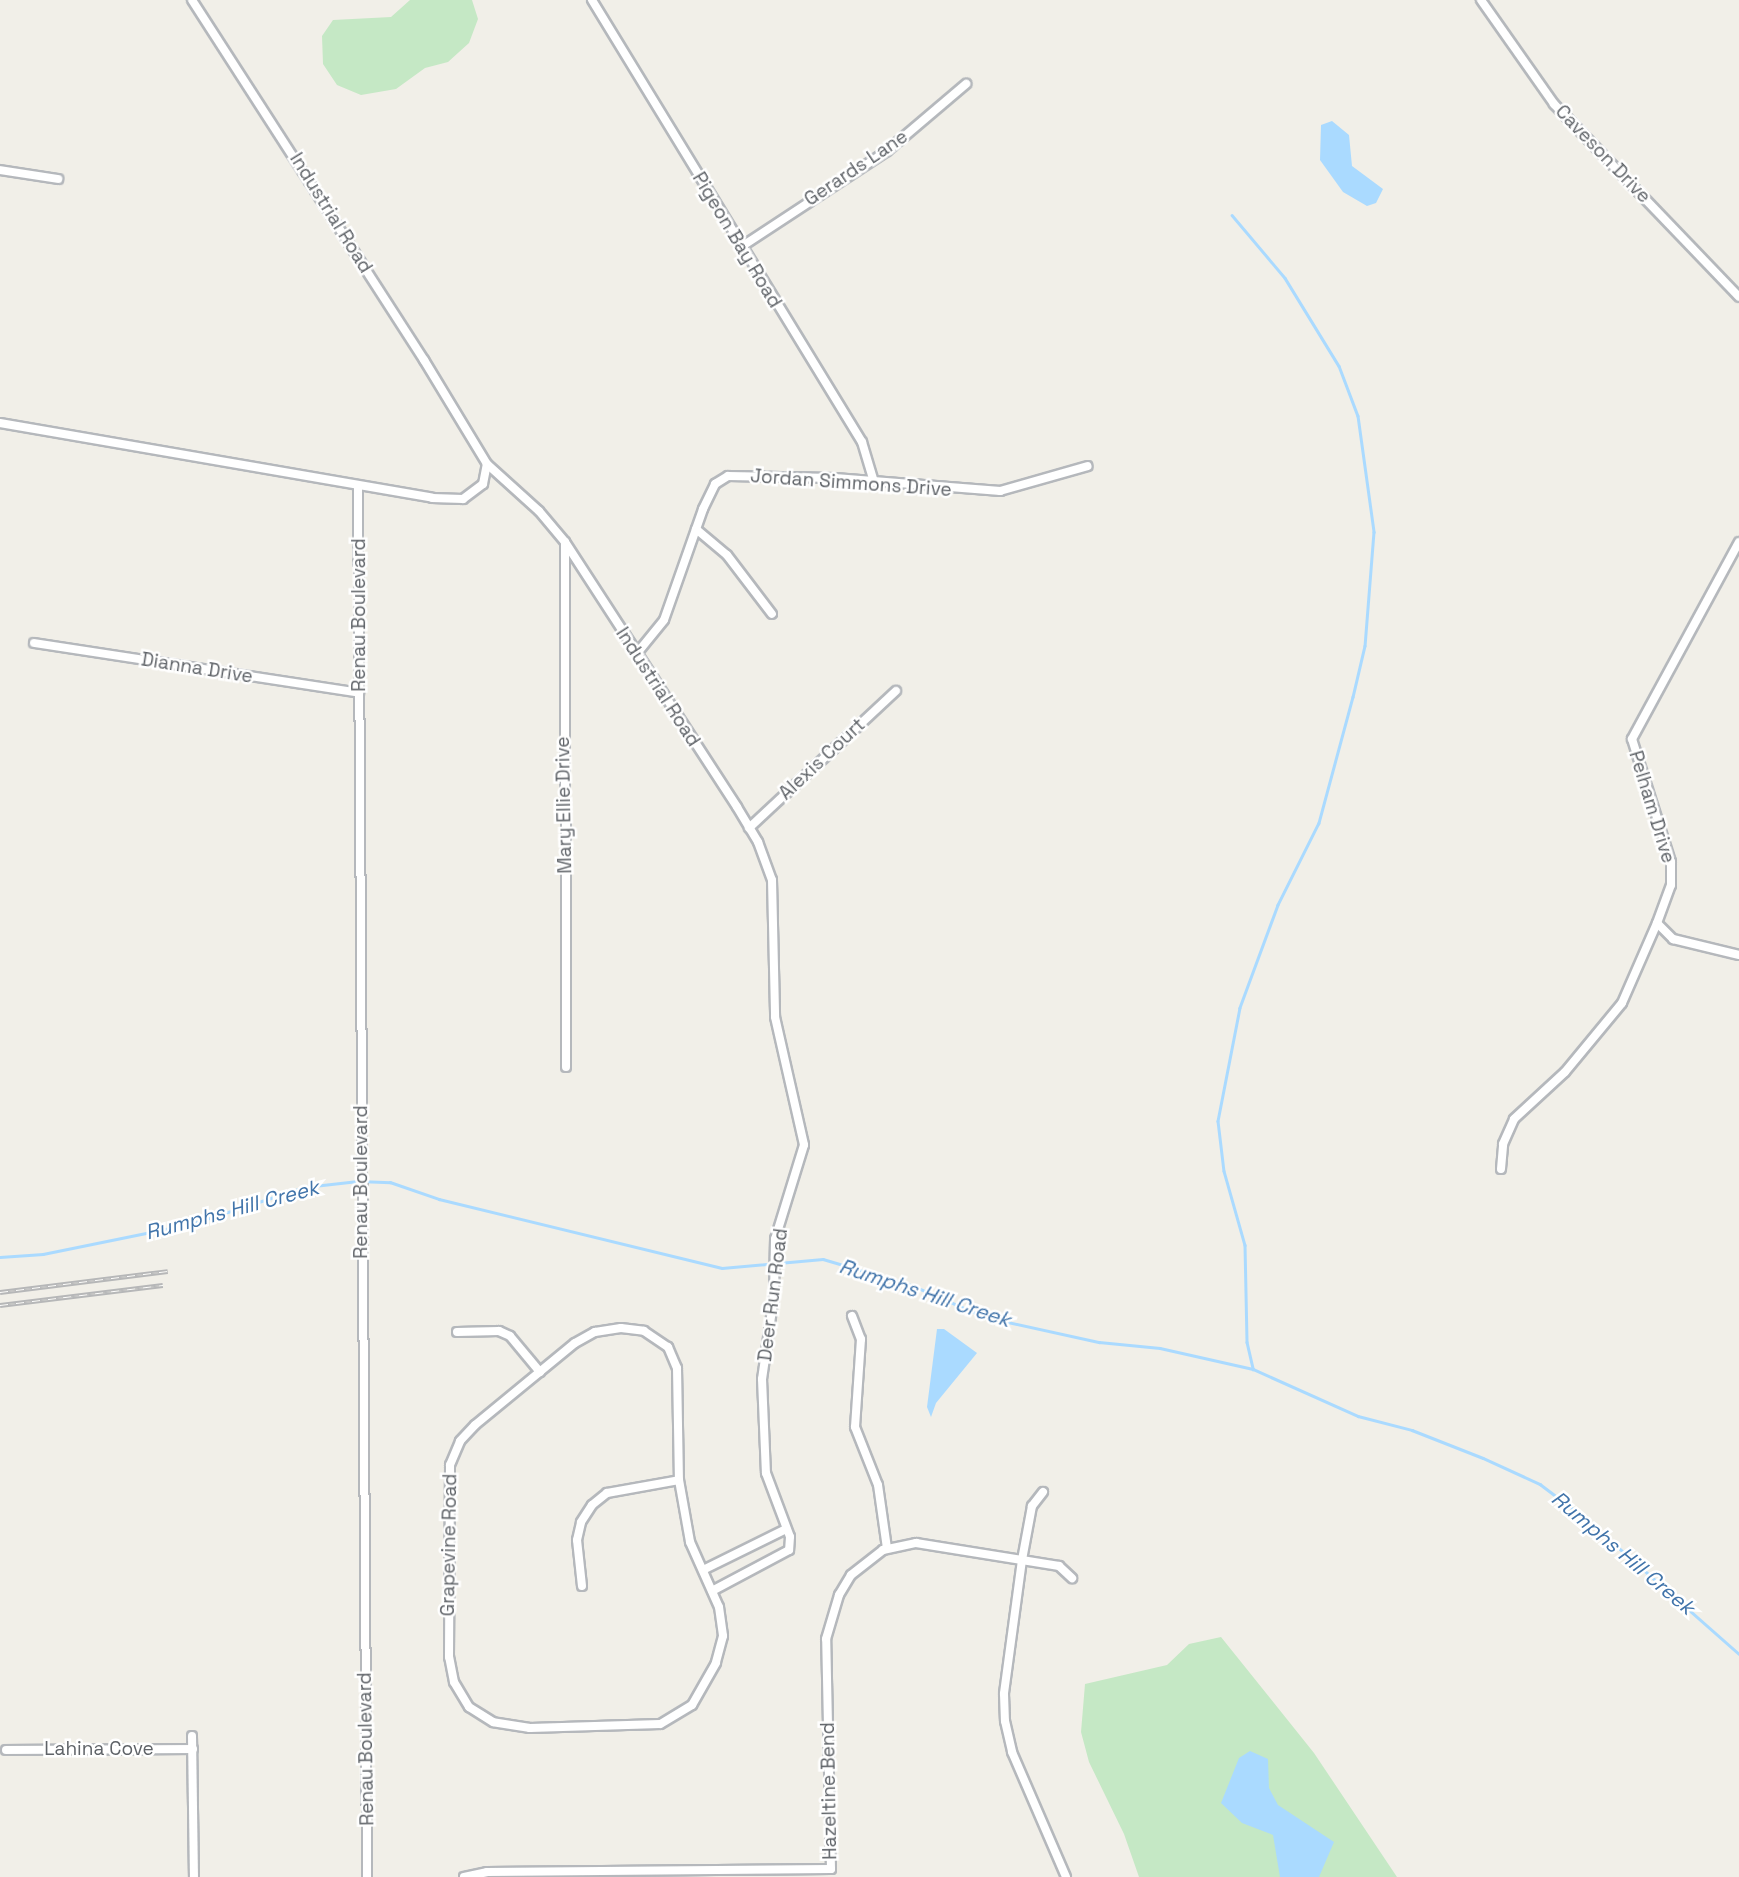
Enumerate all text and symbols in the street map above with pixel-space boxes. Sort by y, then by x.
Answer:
street label: Caveson Drive [1551,100,1655,208]
street label: Gerards Lane [800,125,912,211]
street label: Industrial Road [285,149,377,277]
street label: Pigeon Bay Road [688,168,786,312]
street label: Jordan Simmons Drive [750,465,952,501]
street label: Renau Boulevard [348,538,370,692]
street label: Industrial Road [611,623,705,751]
street label: Dianna Drive [140,648,254,688]
street label: Alexis Court [774,713,870,805]
street label: Mary Ellie Drive [551,736,577,874]
street label: Pelham Drive [1624,748,1680,866]
street label: Renau Boulevard [350,1105,372,1259]
water label: Rumphs Hill Creek [142,1175,322,1245]
street label: Deer Run Road [754,1227,792,1363]
water label: Rumphs Hill Creek [836,1253,1014,1333]
street label: Grapevine Road [436,1473,462,1617]
water label: Rumphs Hill Creek [1546,1486,1700,1620]
street label: Renau Boulevard [353,1672,379,1826]
street label: Hazeltine Bend [816,1722,842,1860]
street label: Lahina Cove [44,1738,154,1760]

